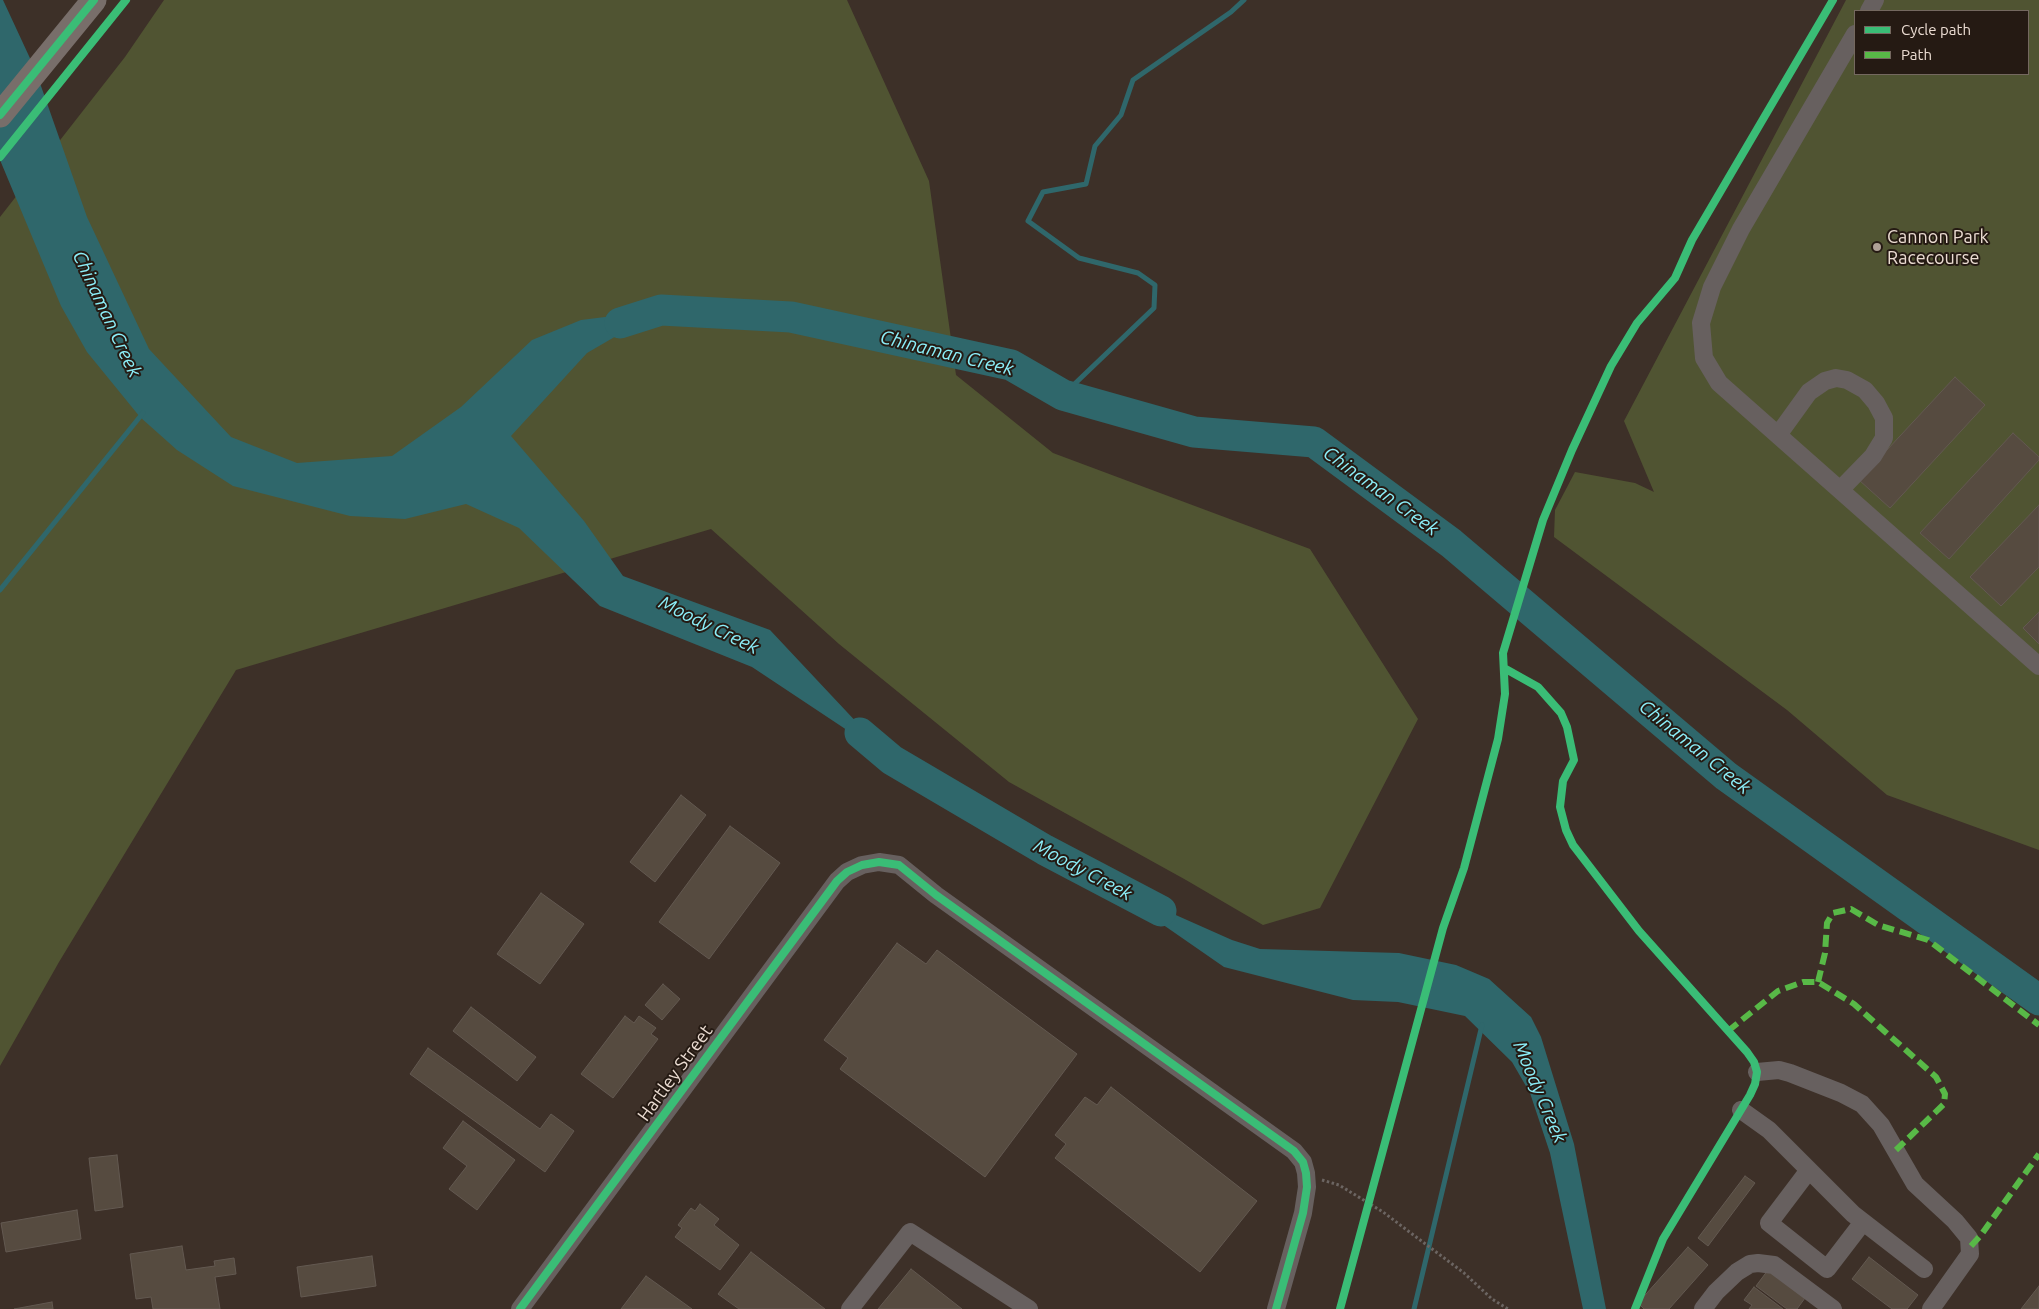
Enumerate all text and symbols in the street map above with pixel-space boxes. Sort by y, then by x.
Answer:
legend [1854,10,2029,75]
text: Cycle path [1901,21,1971,38]
text: Path [1901,46,1932,63]
place label: Cannon Park Racecourse [1887,226,1989,268]
marker: Cannon Park Racecourse [1871,241,1883,253]
water label: Chinaman Creek [68,247,146,381]
water label: Chinaman Creek [878,325,1016,381]
water label: Chinaman Creek [1319,441,1443,541]
water label: Moody Creek [655,591,763,659]
water label: Chinaman Creek [1635,695,1755,799]
water label: Moody Creek [1030,834,1136,906]
street label: Hartley Street [633,1021,717,1125]
water label: Moody Creek [1508,1038,1572,1146]

